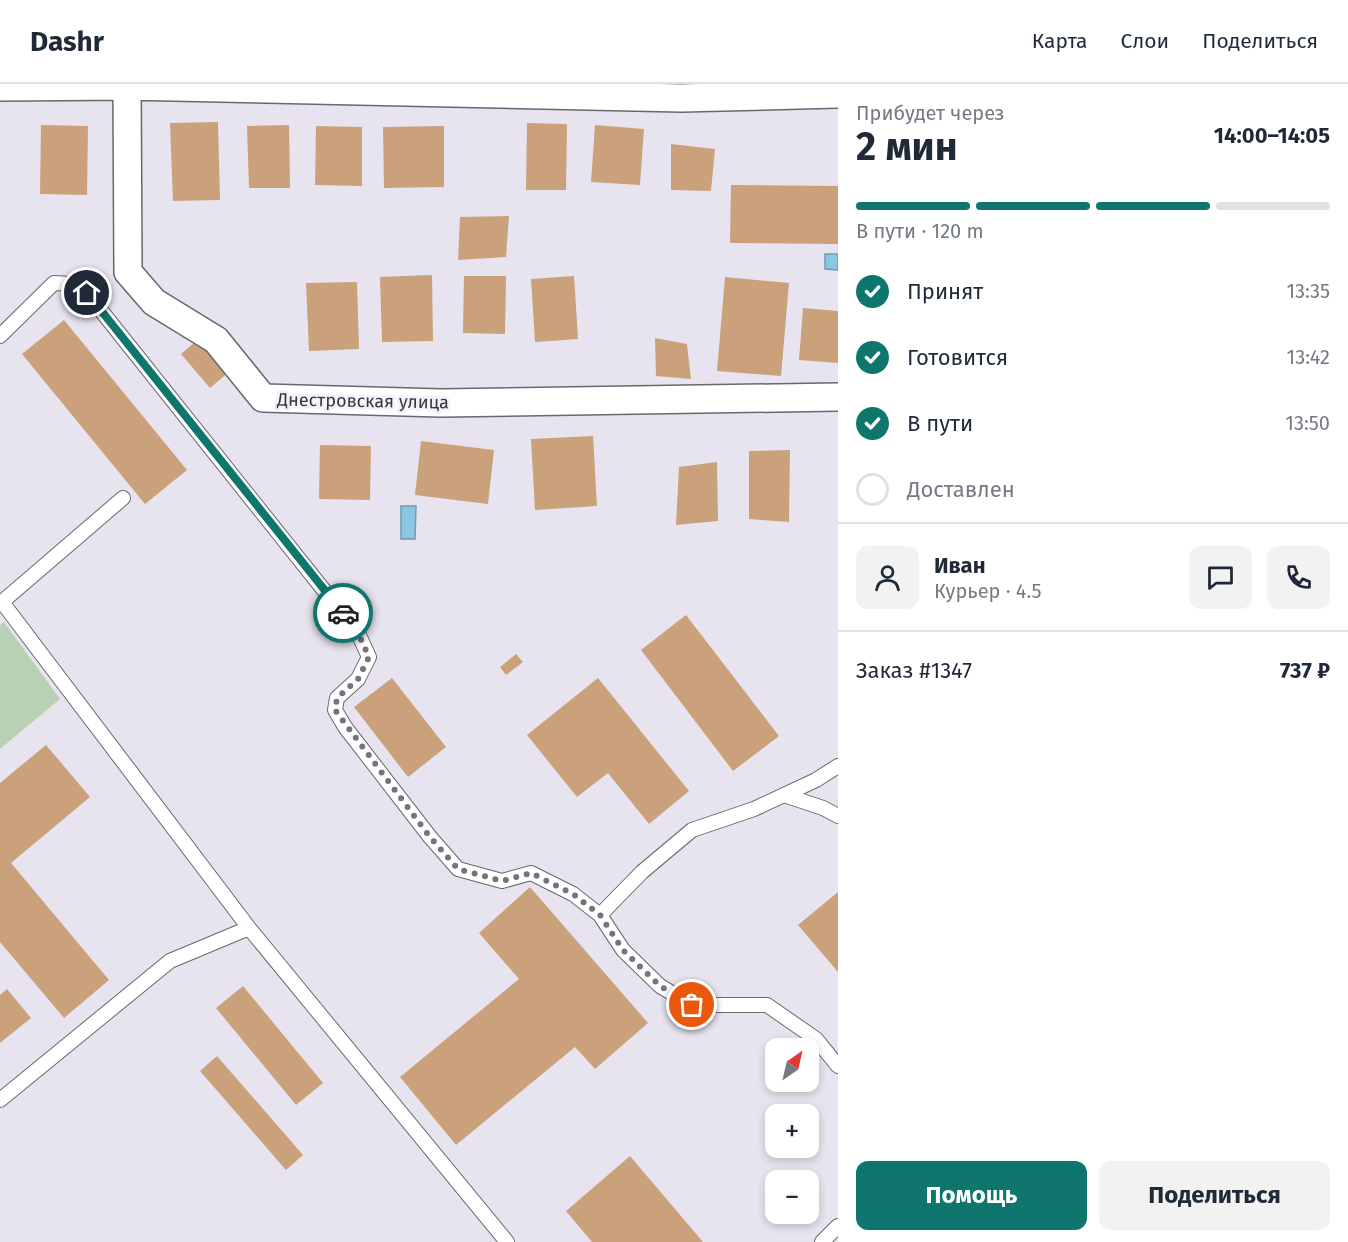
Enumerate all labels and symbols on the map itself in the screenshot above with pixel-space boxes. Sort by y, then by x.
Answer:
pin [61,267,112,318]
street label: Днестровская улица [276,388,449,413]
courier [313,583,373,643]
pin [666,979,717,1030]
north arrow [765,1038,819,1092]

